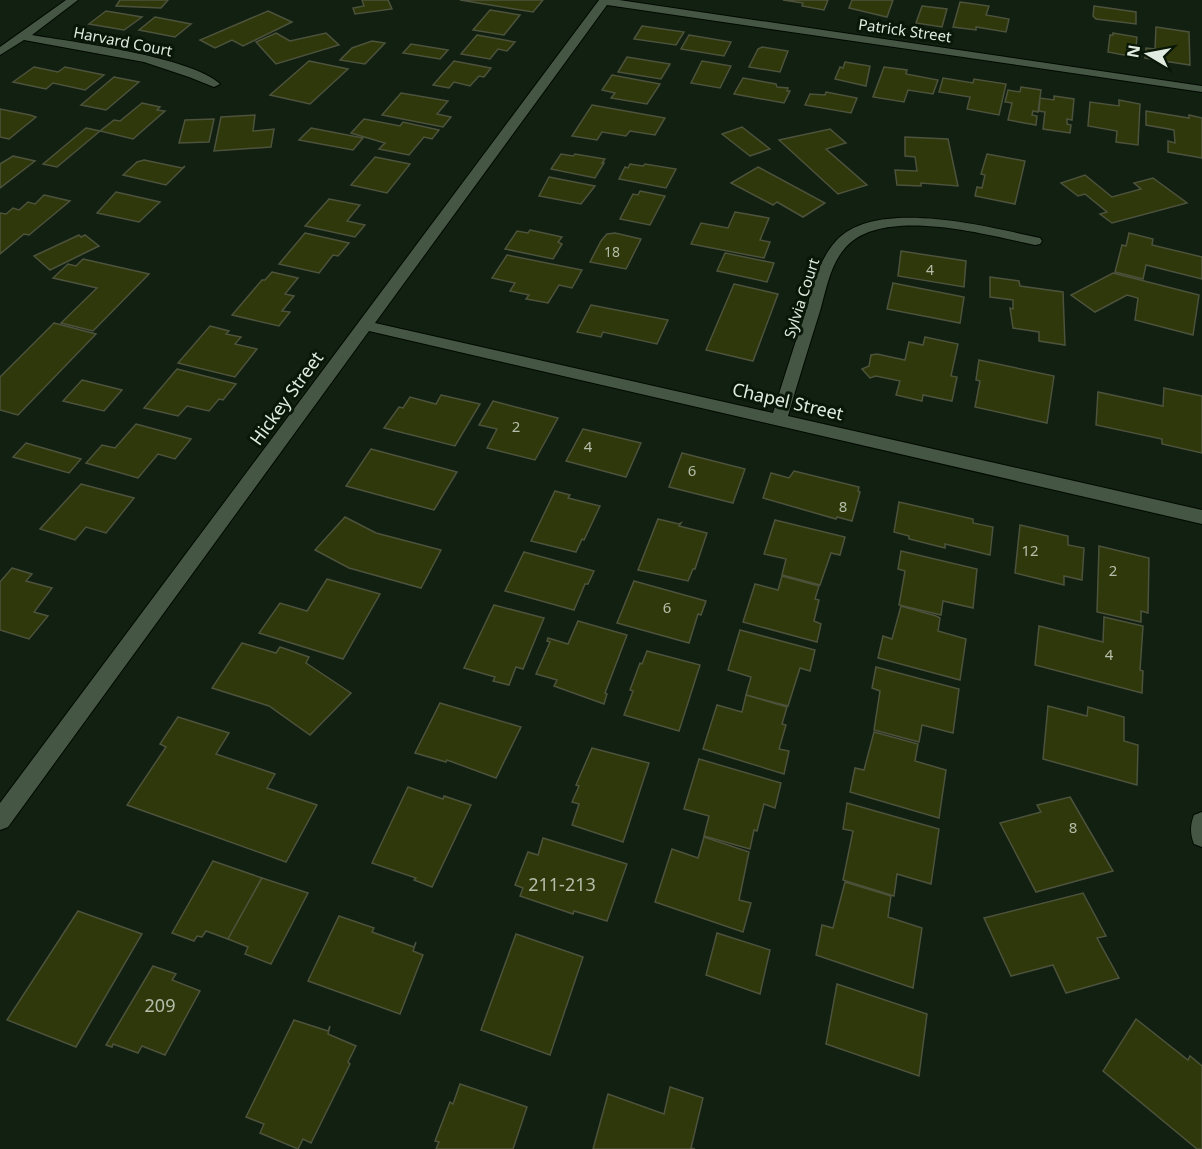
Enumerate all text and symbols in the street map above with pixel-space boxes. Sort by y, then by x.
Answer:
street label: Patrick Street [857,14,953,47]
street label: Harvard Court [72,22,175,60]
north arrow [1118,24,1178,84]
text: N [1121,43,1145,60]
house number: 18 [604,242,620,261]
street label: Sylvia Court [779,255,824,341]
house number: 4 [926,260,934,279]
street label: Hickey Street [244,346,328,450]
street label: Chapel Street [730,377,846,426]
house number: 2 [512,416,520,436]
house number: 4 [584,436,593,456]
house number: 6 [688,460,696,480]
house number: 8 [839,496,847,516]
house number: 12 [1021,540,1039,560]
house number: 2 [1109,560,1117,580]
house number: 6 [663,597,671,617]
house number: 4 [1105,644,1114,664]
house number: 8 [1069,817,1077,837]
house number: 211-213 [528,872,596,896]
house number: 209 [145,993,175,1017]

